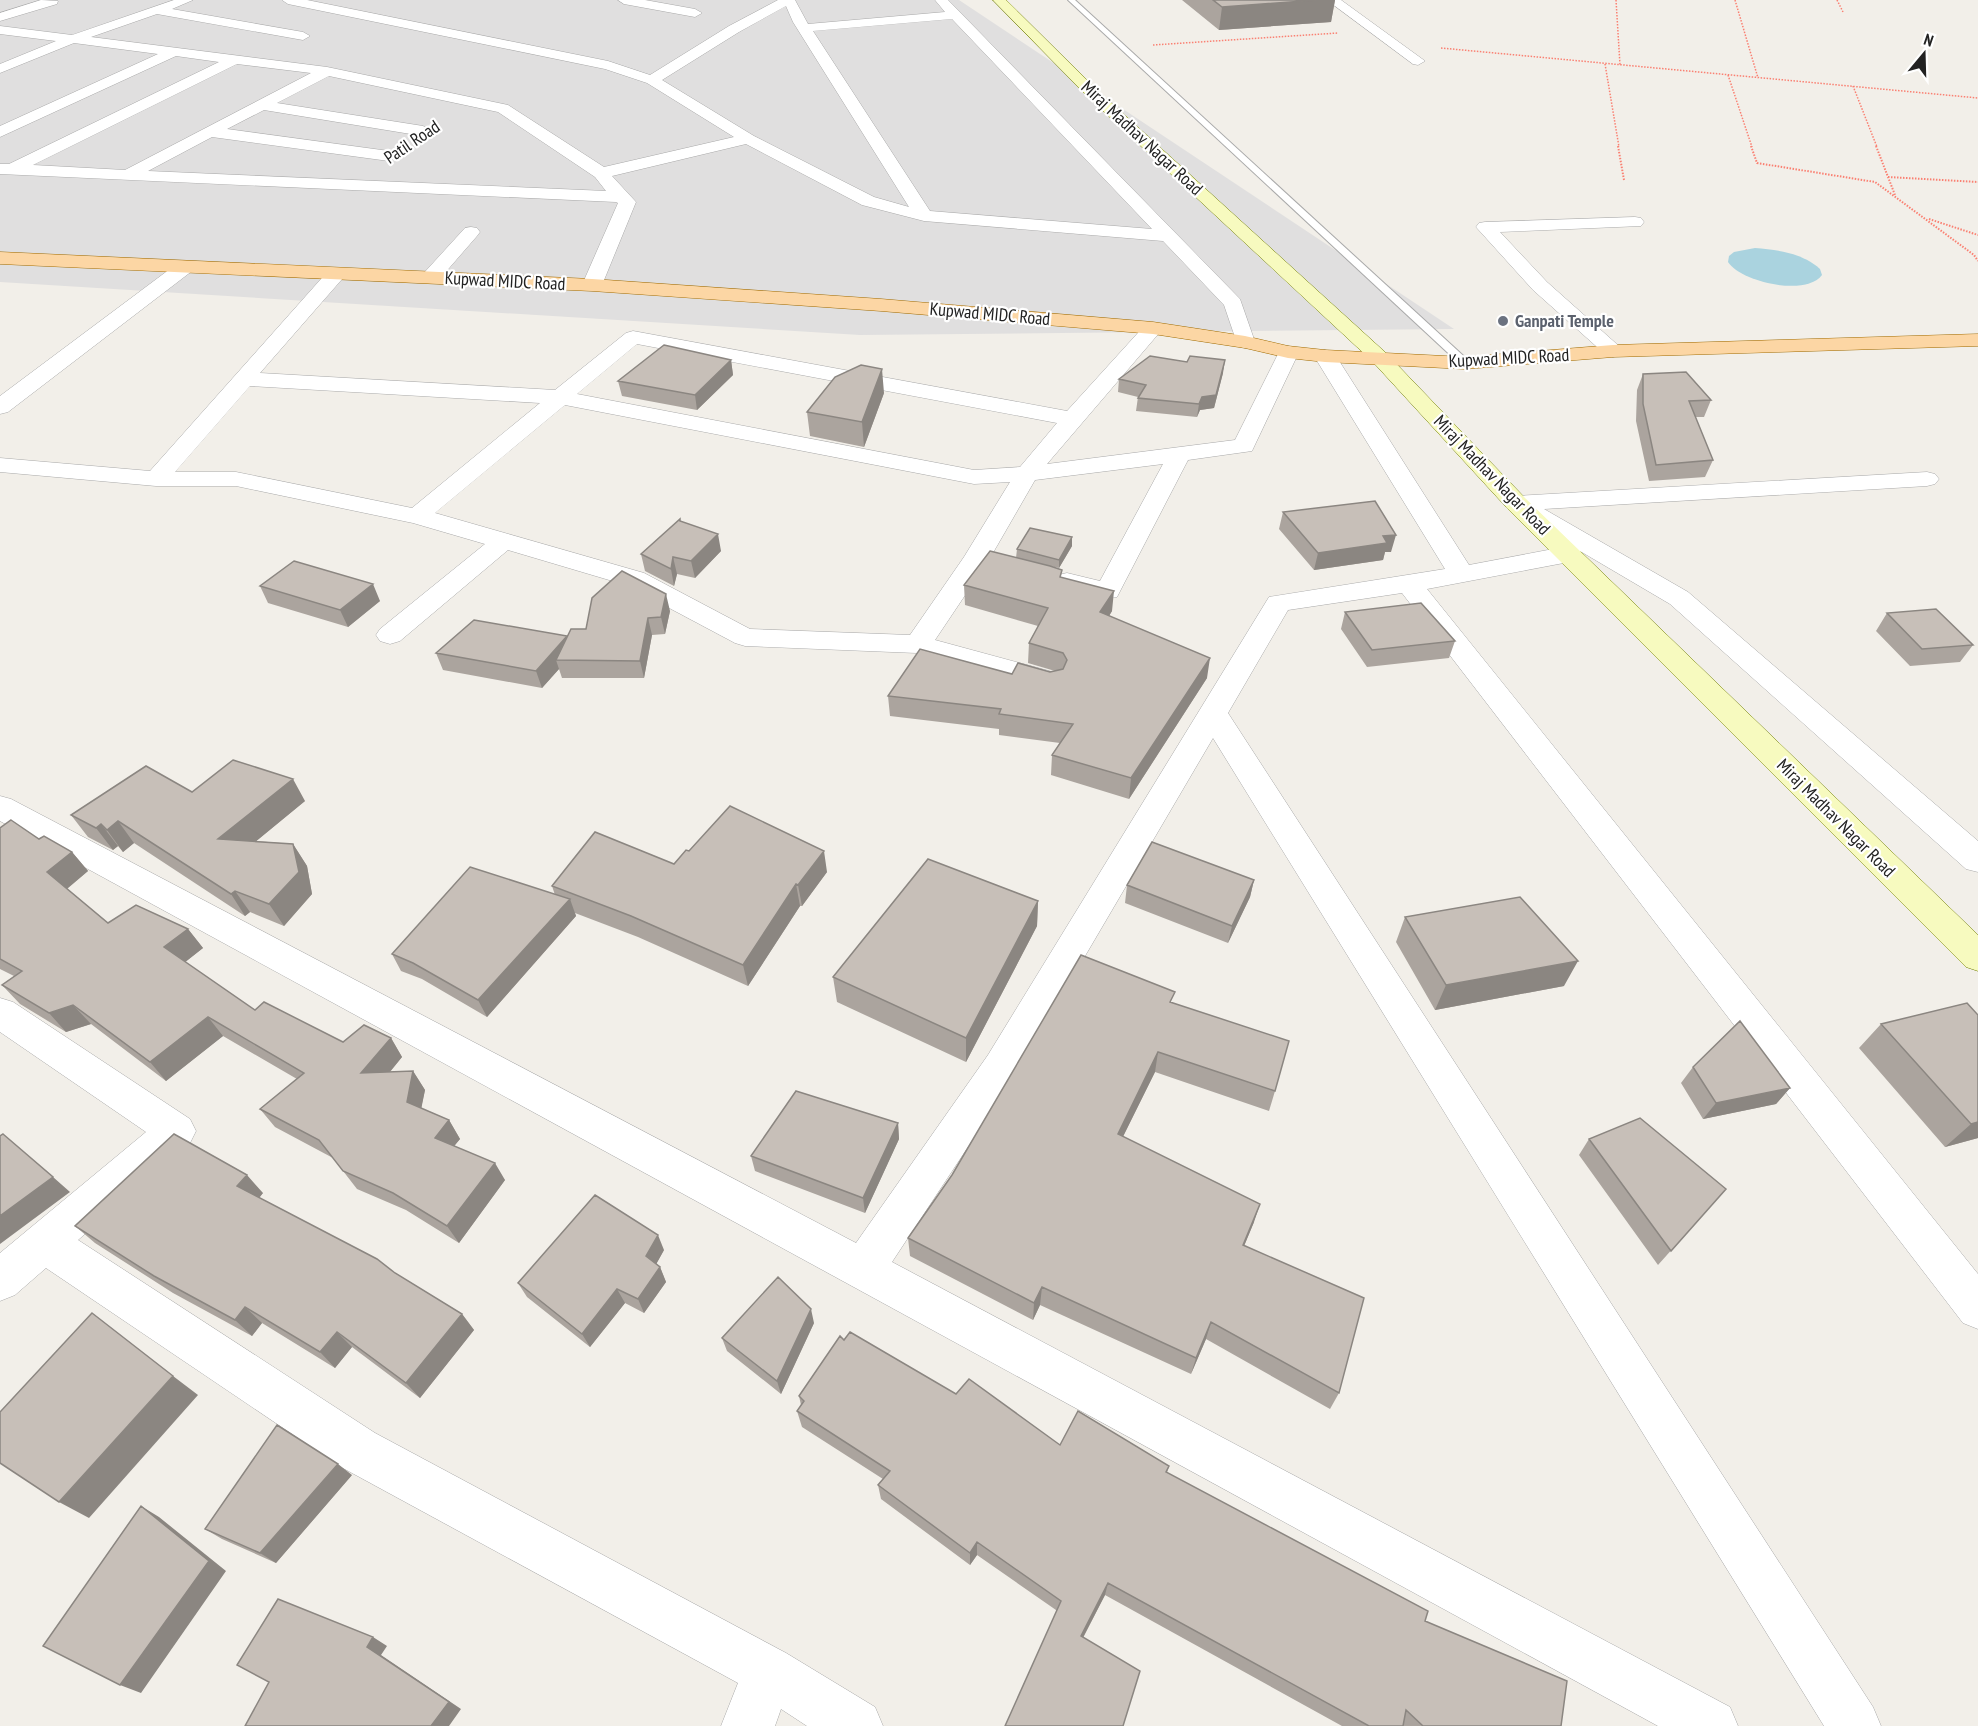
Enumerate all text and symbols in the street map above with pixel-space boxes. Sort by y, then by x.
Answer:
north arrow [1894,24,1954,84]
text: N [1922,29,1936,51]
street label: Miraj Madhav Nagar Road [1077,75,1208,200]
street label: Patil Road [379,115,444,169]
street label: Kupwad MIDC Road [444,266,566,295]
street label: Kupwad MIDC Road [929,297,1051,330]
place label: Ganpati Temple [1515,309,1614,332]
marker: Ganpati Temple [1496,314,1510,328]
street label: Kupwad MIDC Road [1448,343,1570,372]
street label: Miraj Madhav Nagar Road [1429,410,1556,540]
street label: Miraj Madhav Nagar Road [1772,754,1900,882]

